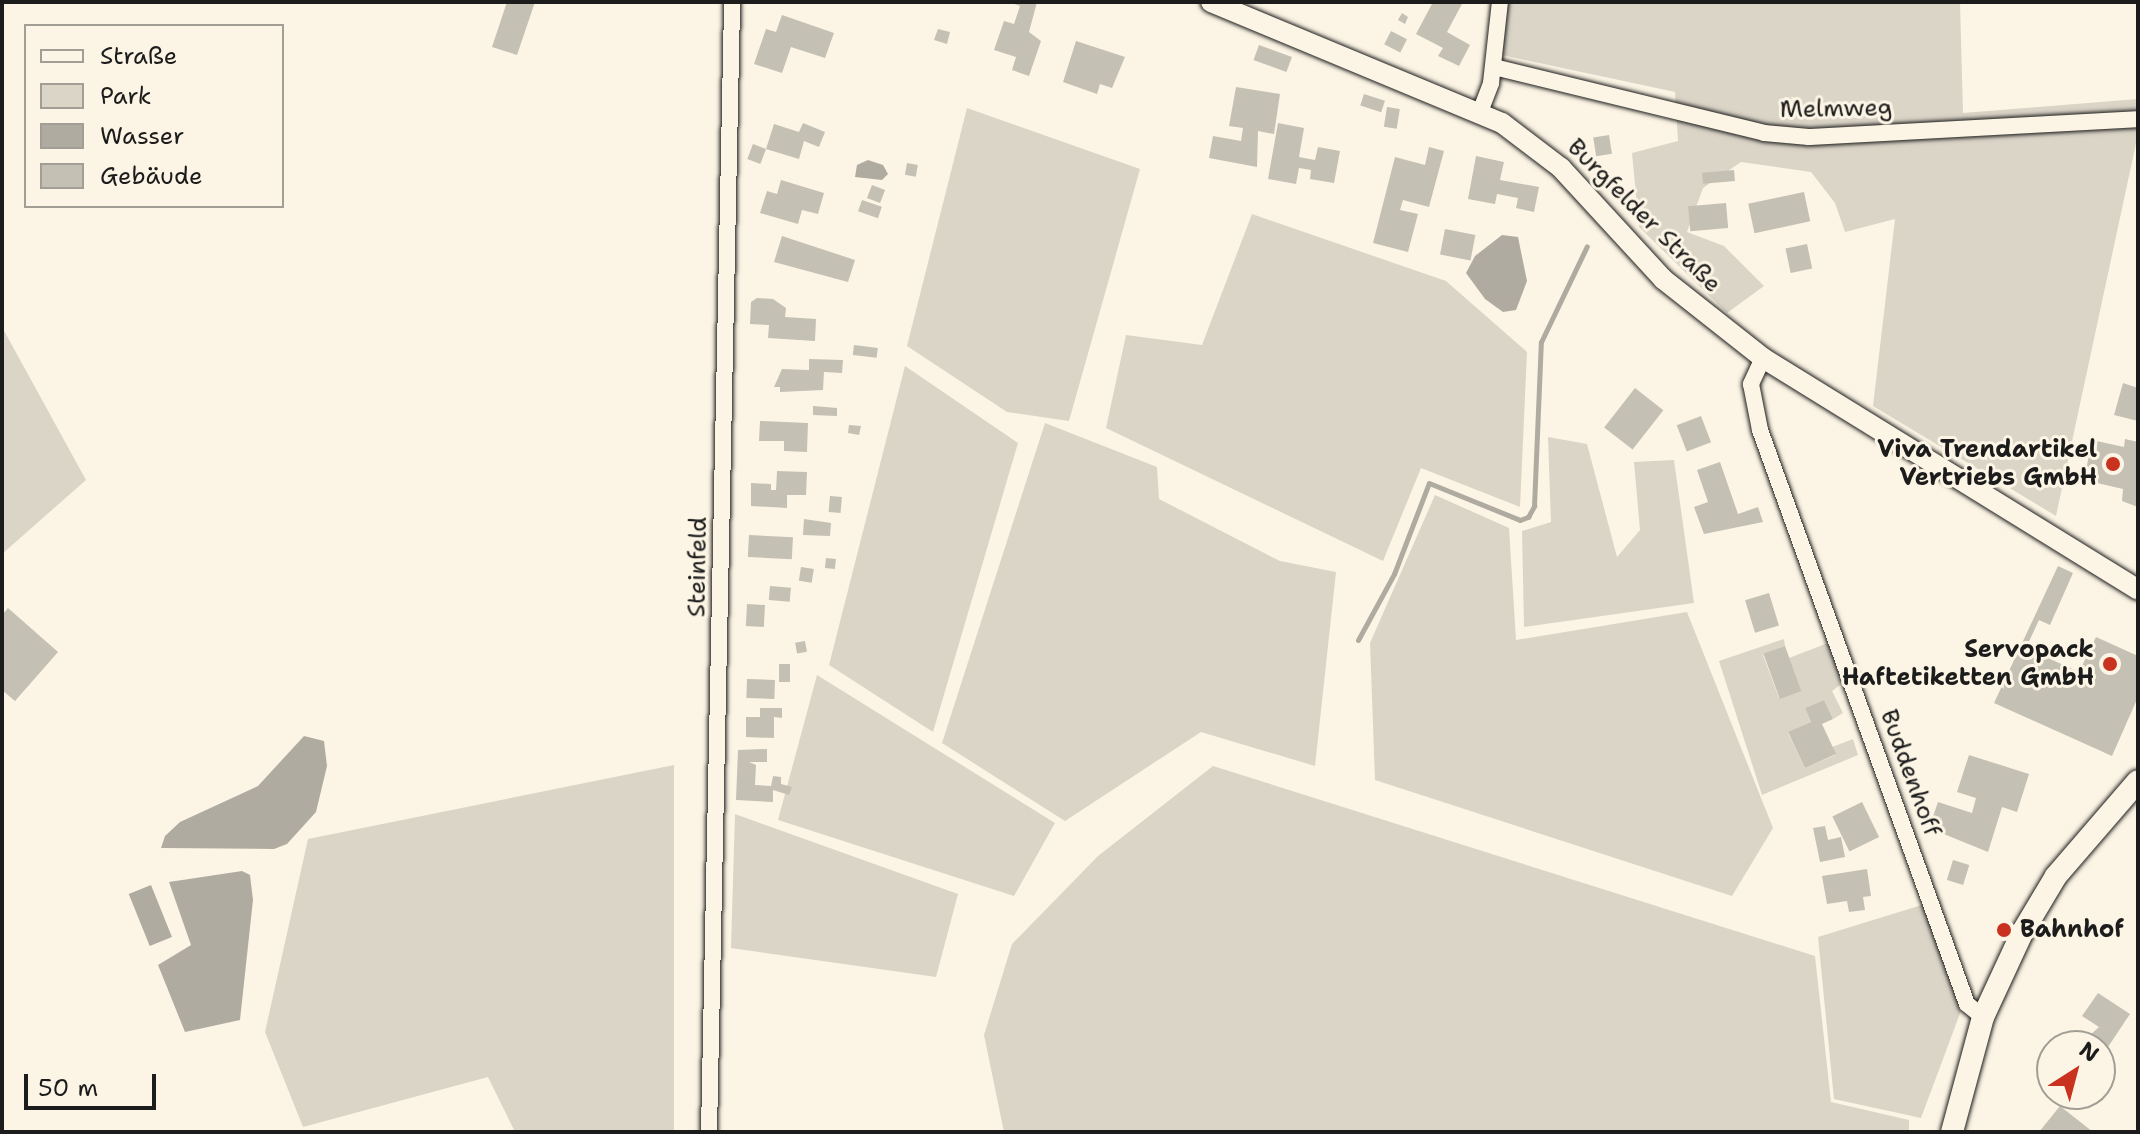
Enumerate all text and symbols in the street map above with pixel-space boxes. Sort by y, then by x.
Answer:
legend [24,24,284,208]
text: Straße [100,40,177,72]
text: Park [100,80,152,112]
street label: Melmweg [1780,94,1892,124]
text: Wasser [100,120,184,152]
street label: Burgfelder Straße [1561,133,1727,299]
text: Gebäude [100,160,202,192]
place label: Viva Trendartikel Vertriebs GmbH [1877,436,2097,492]
marker: Viva Trendartikel Vertriebs GmbH [2104,455,2122,473]
street label: Steinfeld [683,516,713,618]
place label: Servopack Haftetiketten GmbH [1842,636,2094,692]
marker: Servopack Haftetiketten GmbH [2101,655,2119,673]
street label: Buddenhoff [1874,706,1946,840]
place label: Bahnhof [2020,916,2124,944]
marker: Bahnhof [1995,921,2013,939]
north arrow [2036,1030,2116,1110]
text: N [2074,1035,2105,1069]
scale bar [28,1058,160,1108]
text: 50 m [38,1072,98,1104]

